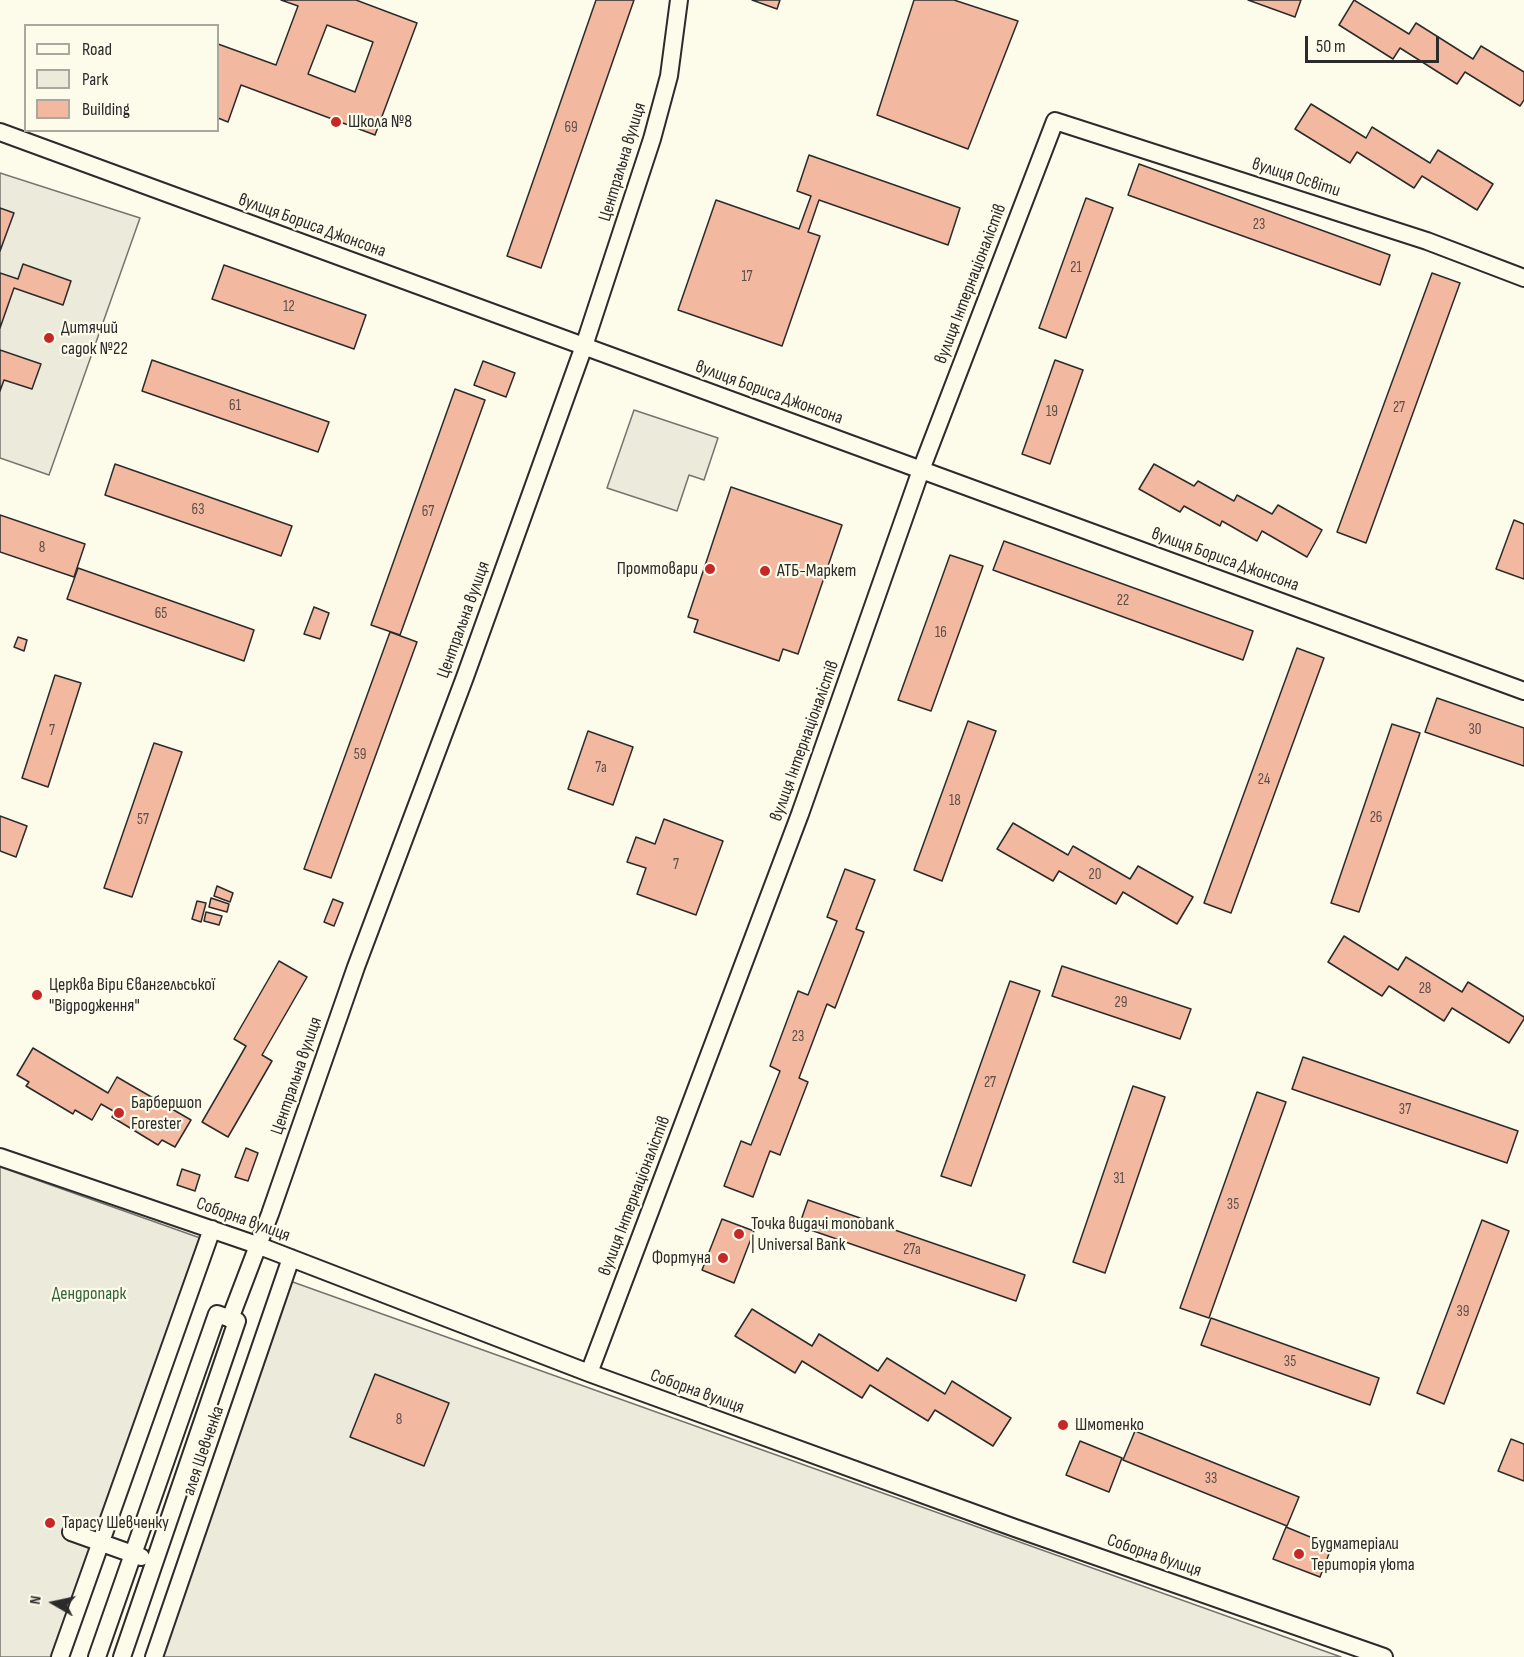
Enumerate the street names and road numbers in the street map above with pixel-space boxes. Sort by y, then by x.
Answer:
street label: Центральна вулиця [595,100,651,224]
street label: вулиця Освіти [1249,154,1343,202]
street label: вулиця Бориса Джонсона [235,189,389,263]
street label: вулиця Інтернаціоналістів [931,201,1011,367]
street label: вулиця Бориса Джонсона [692,356,846,430]
street label: вулиця Бориса Джонсона [1148,523,1302,597]
street label: Центральна вулиця [433,558,495,682]
street label: вулиця Інтернаціоналістів [766,658,844,824]
street label: Центральна вулиця [267,1014,327,1138]
street label: вулиця Інтернаціоналістів [595,1113,675,1279]
street label: Соборна вулиця [193,1193,293,1247]
street label: Соборна вулиця [647,1365,747,1419]
street label: алея Шевченка [179,1403,229,1499]
street label: Соборна вулиця [1104,1530,1204,1582]

